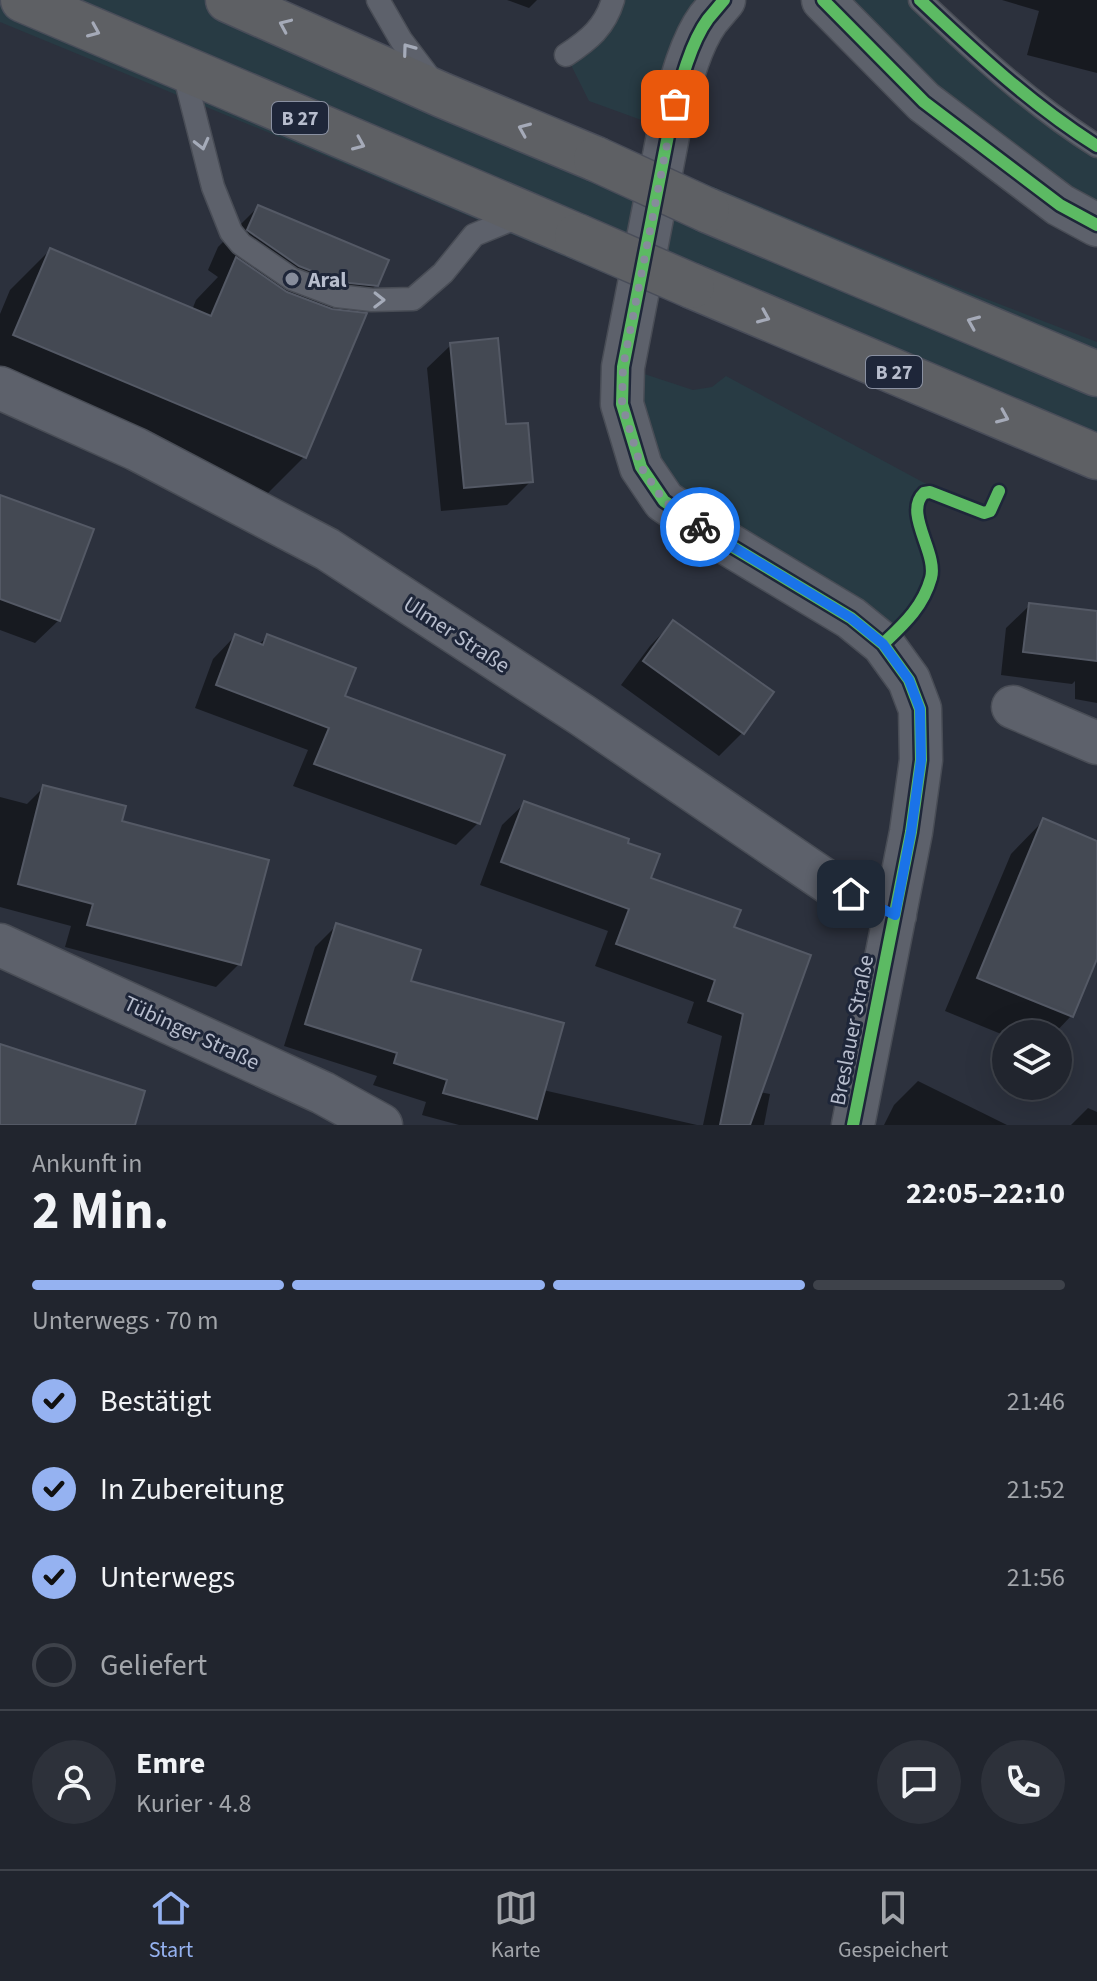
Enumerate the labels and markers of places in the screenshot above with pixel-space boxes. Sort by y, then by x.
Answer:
pin [641,70,709,138]
place label: Aral [307,264,347,296]
marker: Aral [283,270,301,288]
pin [817,860,885,928]

